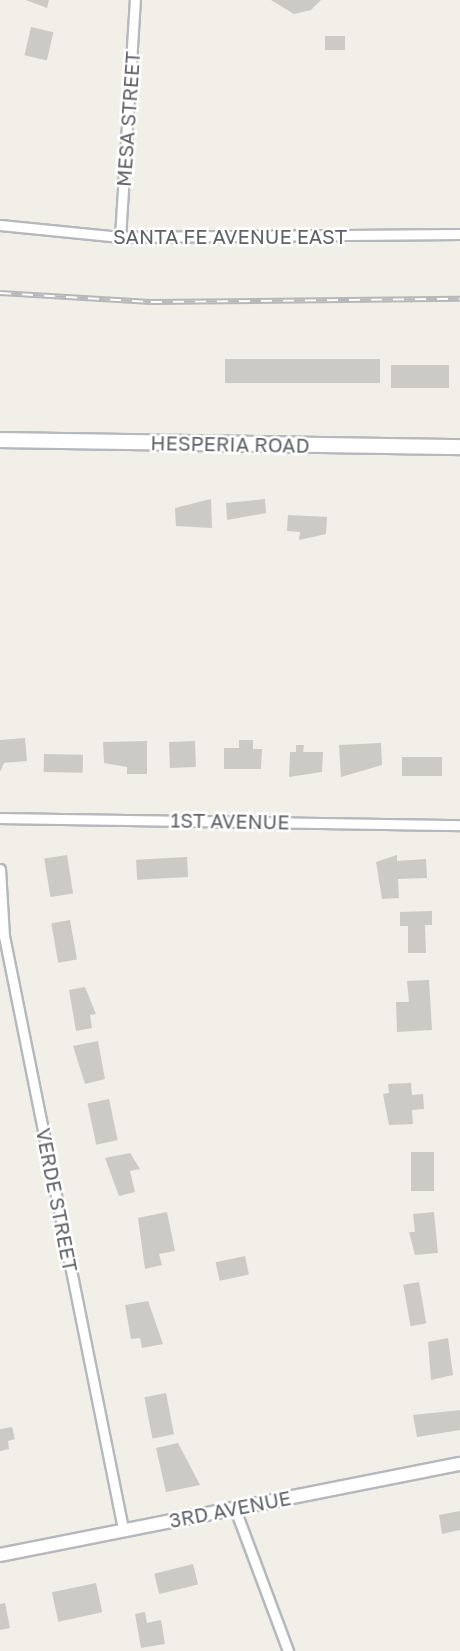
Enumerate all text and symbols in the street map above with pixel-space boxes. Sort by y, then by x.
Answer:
street label: MESA STREET [111,50,145,188]
street label: SANTA FE AVENUE EAST [113,224,347,248]
street label: HESPERIA ROAD [150,431,310,457]
street label: 1ST AVENUE [170,808,290,834]
street label: VERDE STREET [31,1126,83,1274]
street label: 3RD AVENUE [167,1485,293,1533]

